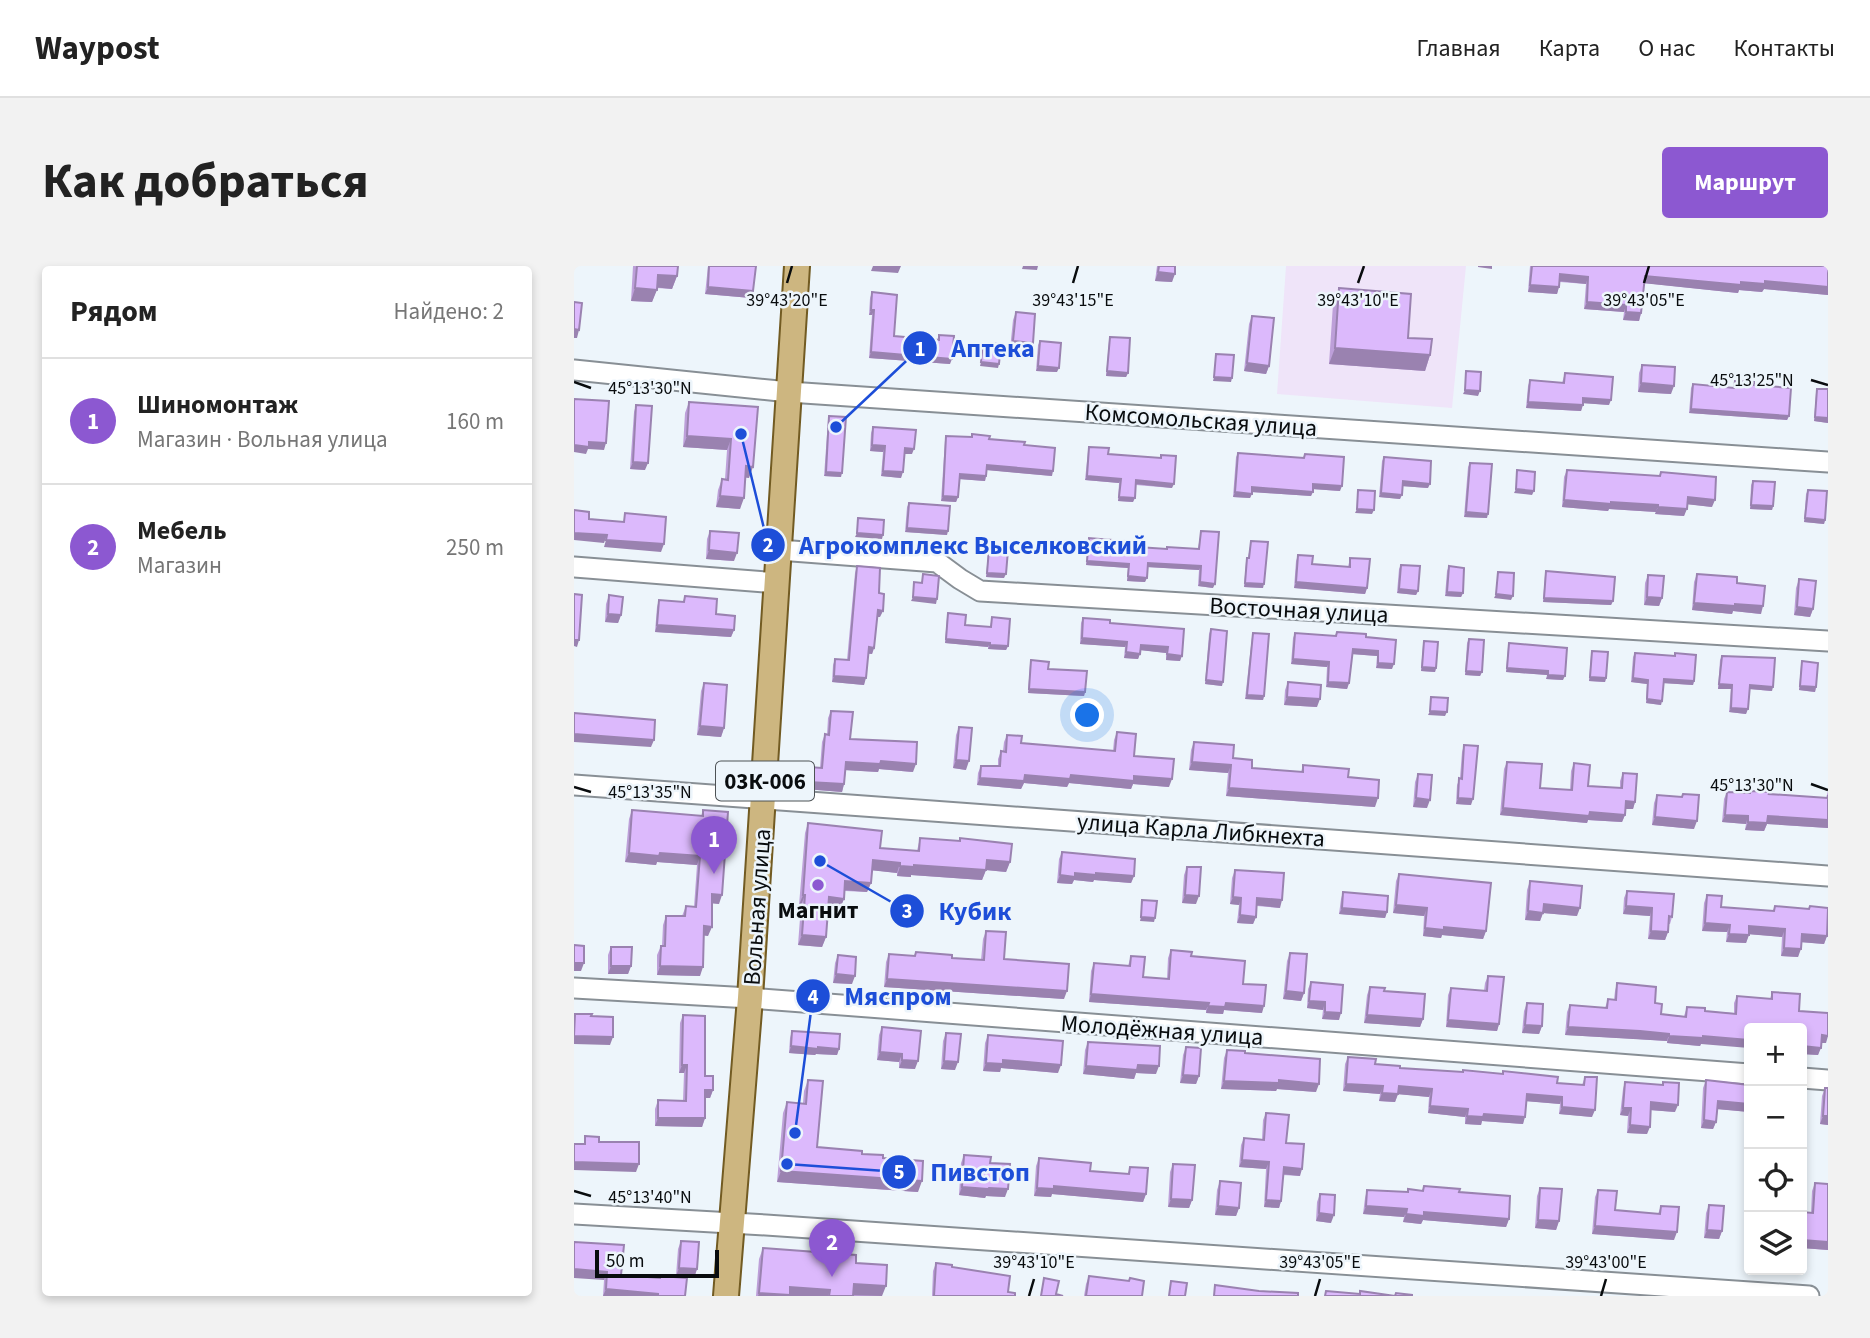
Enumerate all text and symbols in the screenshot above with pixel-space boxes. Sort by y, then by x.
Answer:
text: Waypost [35,25,160,72]
text: Главная [1416,31,1501,66]
text: Карта [1539,31,1600,66]
text: О нас [1638,31,1695,66]
text: Контакты [1733,31,1835,66]
text: Как добраться [42,147,369,217]
button: Маршрут [1662,147,1828,218]
text: 39°43'20"E [746,288,828,313]
text: 39°43'15"E [1032,288,1114,313]
text: 39°43'10"E [1317,288,1399,313]
text: 39°43'05"E [1603,288,1685,313]
text: Рядом [70,290,158,333]
text: Найдено: 2 [394,295,504,328]
callout: Аптека [903,325,1049,372]
text: Аптека [950,330,1035,367]
text: 1 [914,334,926,364]
text: 45°13'25"N [1710,368,1794,393]
text: 45°13'30"N [608,376,692,401]
text: Шиномонтаж [137,386,298,423]
street label: Комсомольская улица [1084,395,1318,446]
text: 1 [87,405,99,438]
text: 160 m [446,405,504,438]
text: Магазин · Вольная улица [137,423,388,456]
text: Мебель [137,512,227,549]
callout: Агрокомплекс Выселковский [750,521,1161,568]
text: Агрокомплекс Выселковский [798,527,1147,564]
text: 2 [762,530,774,560]
text: 2 [87,531,99,564]
text: 250 m [446,531,504,564]
text: Магазин [137,549,222,582]
street label: Восточная улица [1208,588,1390,633]
your location [1070,698,1104,732]
road number: 03К-006 [716,761,814,800]
text: 45°13'30"N [1710,773,1794,798]
text: 45°13'35"N [608,780,692,805]
street label: улица Карла Либкнехта [1076,804,1326,857]
pin: 1 [691,816,737,874]
street label: Вольная улица [735,827,780,987]
marker: Магнит [810,877,826,893]
callout: Кубик [890,887,1025,934]
place label: Магнит [777,893,859,928]
text: Кубик [939,893,1012,930]
text: 3 [901,896,913,926]
callout: Мяспром [795,973,966,1020]
text: Мяспром [844,978,952,1015]
text: 4 [807,982,819,1012]
street label: Молодёжная улица [1059,1006,1264,1055]
map controls [1744,1023,1807,1275]
button: + [1744,1023,1807,1086]
button: − [1744,1086,1807,1149]
callout: Пивстоп [881,1148,1044,1195]
button: locate [1744,1149,1807,1212]
text: Пивстоп [930,1154,1030,1191]
text: 5 [893,1157,905,1187]
text: 45°13'40"N [608,1185,692,1210]
button: layers [1744,1212,1807,1275]
pin: 2 [809,1219,855,1277]
scale bar [595,1247,719,1279]
text: 50 m [606,1248,644,1275]
text: 39°43'10"E [993,1250,1075,1275]
text: 39°43'05"E [1279,1250,1361,1275]
text: 39°43'00"E [1565,1250,1647,1275]

